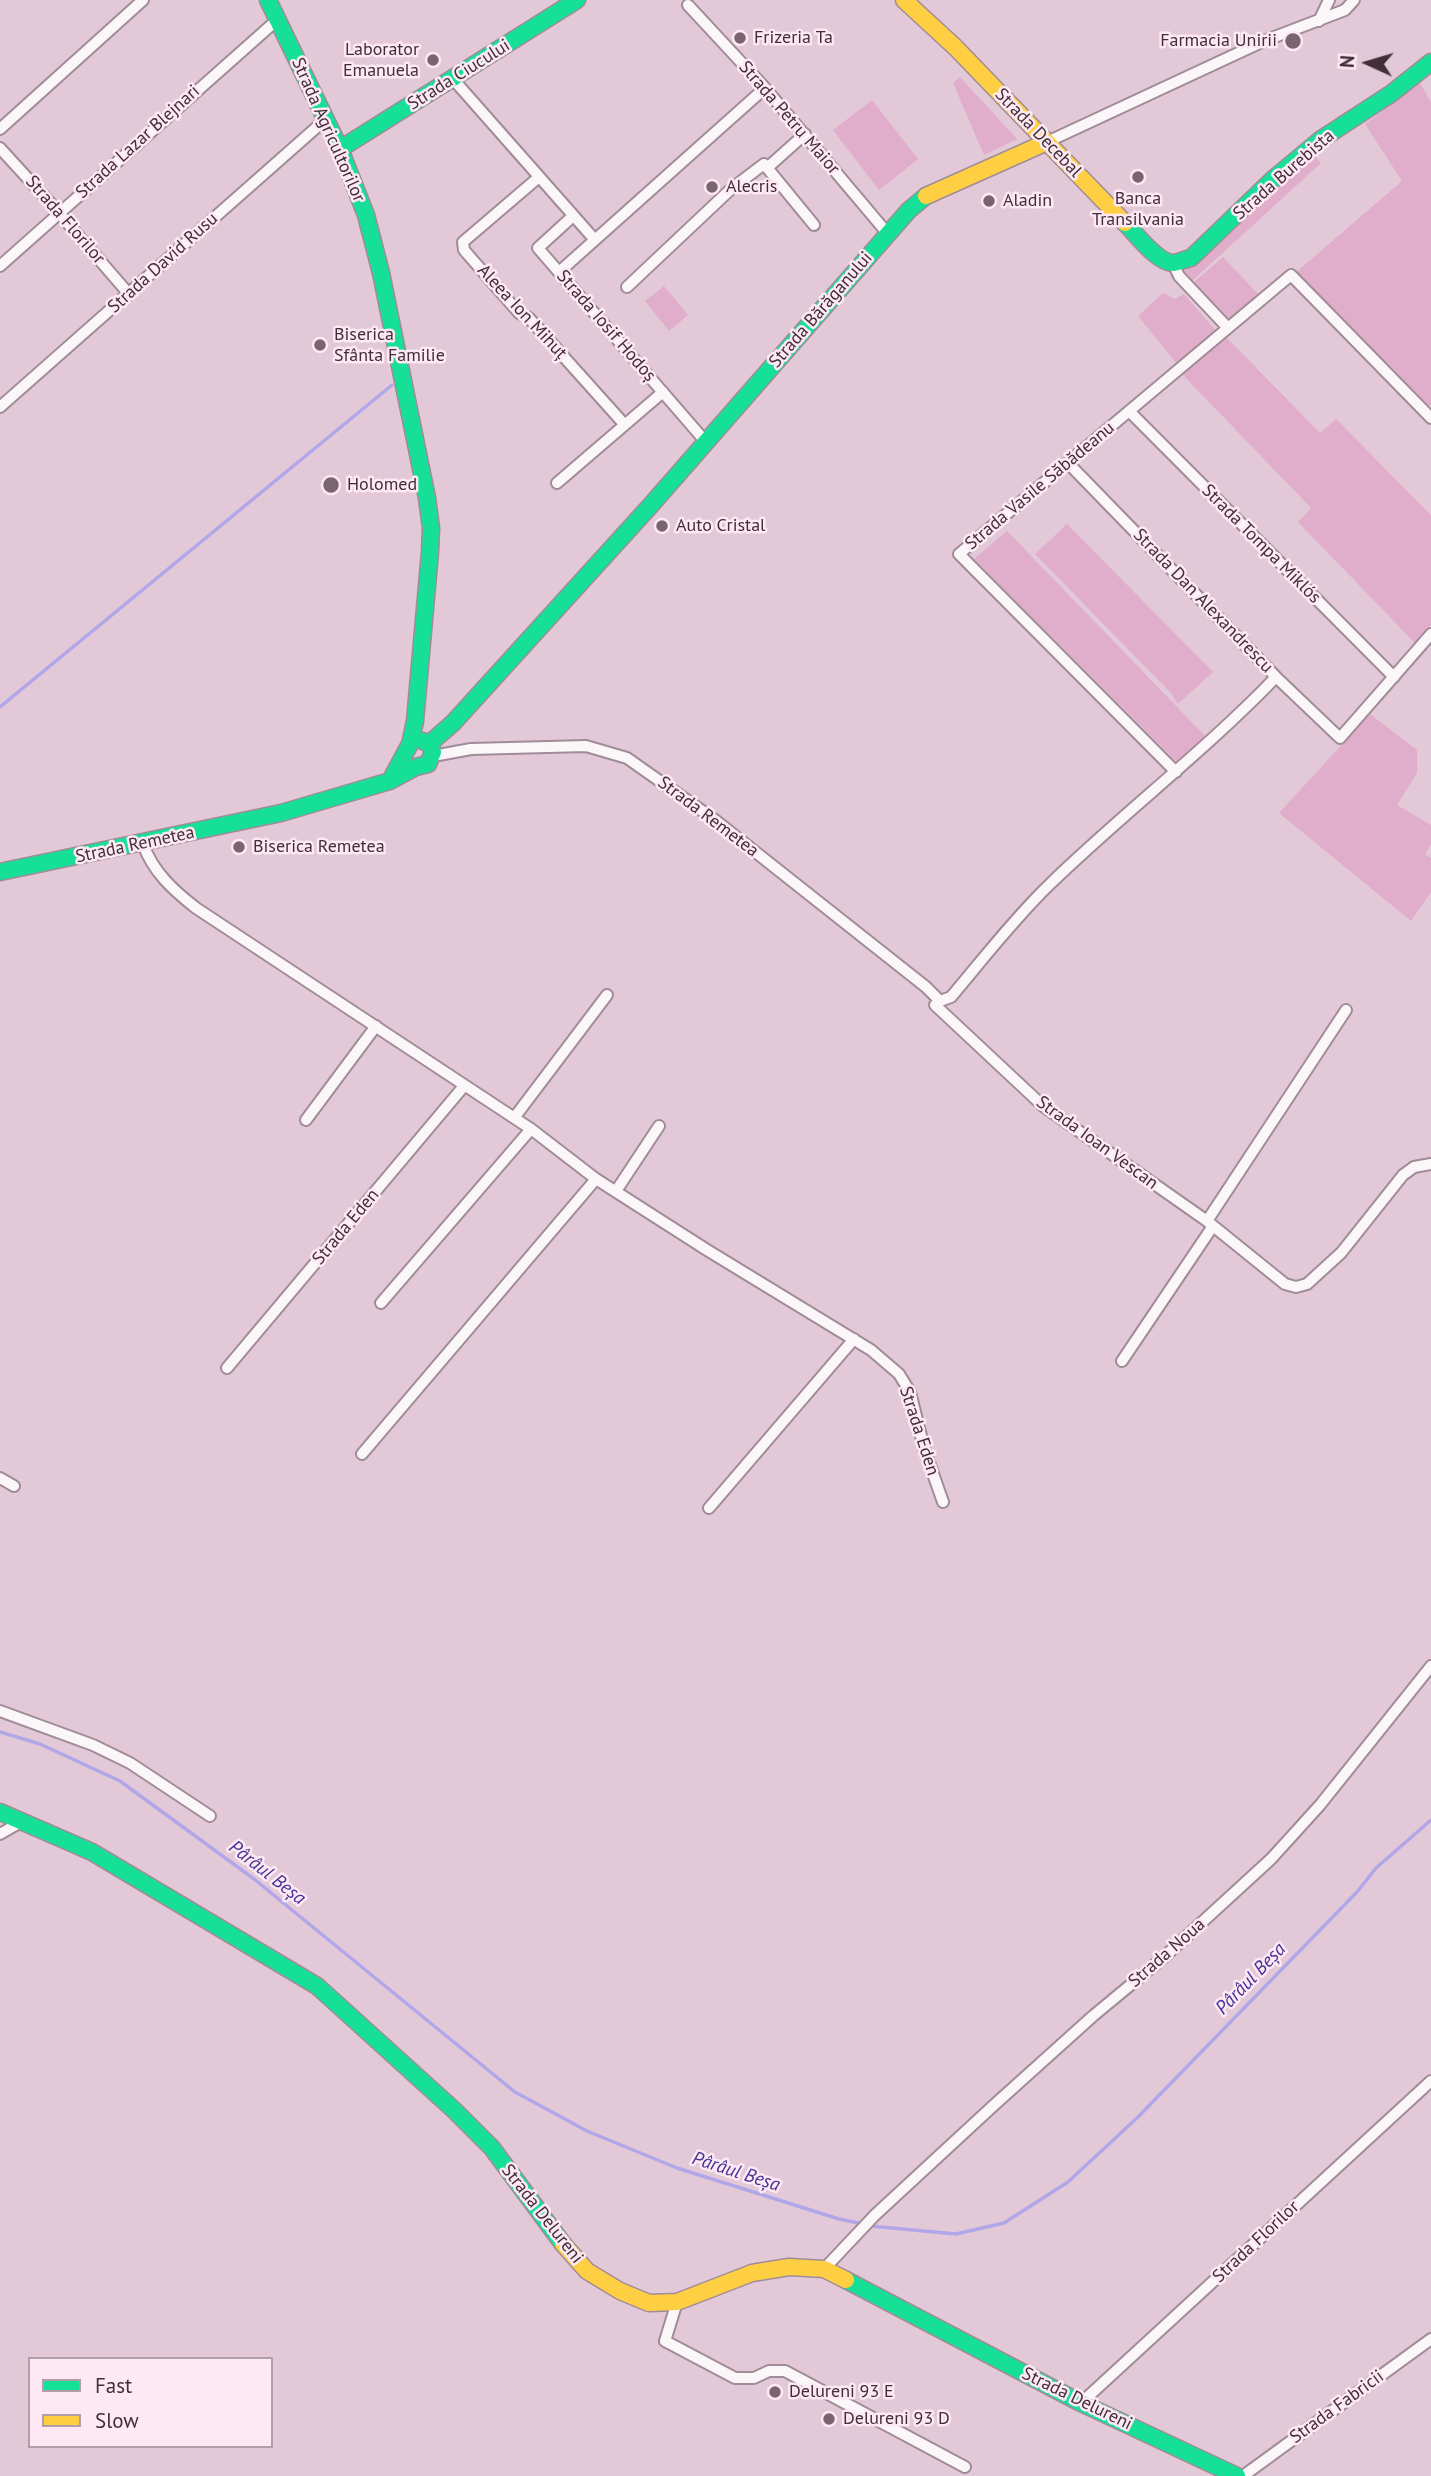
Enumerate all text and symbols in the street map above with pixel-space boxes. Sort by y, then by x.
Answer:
place label: Frizeria Ta [754,27,833,49]
north arrow [1333,28,1403,98]
marker: Frizeria Ta [732,30,748,46]
place label: Farmacia Unirii [1160,30,1277,52]
marker: Farmacia Unirii [1283,31,1303,51]
street label: Strada Ciucului [404,35,514,115]
place label: Laborator Emanuela [343,39,419,82]
marker: Laborator Emanuela [425,52,441,68]
text: N [1335,54,1359,69]
street label: Strada Agricultorilor [286,55,370,205]
street label: Strada Petru Maior [734,57,844,179]
street label: Strada Lazar Blejnari [72,81,204,203]
street label: Strada Decebal [990,84,1086,182]
street label: Strada Burebista [1229,125,1339,225]
marker: Banca Transilvania [1130,169,1146,185]
street label: Strada Florilor [21,171,109,269]
place label: Alecris [726,176,777,198]
marker: Alecris [704,179,720,195]
place label: Banca Transilvania [1092,188,1184,230]
place label: Aladin [1003,190,1052,212]
marker: Aladin [981,193,997,209]
street label: Strada David Rusu [104,208,222,318]
street label: Strada Bărăganului [765,248,877,372]
street label: Aleea Ion Mihuț [473,260,571,364]
street label: Strada Iosif Hodoș [552,266,660,386]
place label: Biserica Sfânta Familie [334,324,445,366]
marker: Biserica Sfânta Familie [312,337,328,353]
street label: Strada Vasile Săbădeanu [961,417,1119,555]
place label: Holomed [347,474,417,496]
marker: Holomed [321,475,341,495]
street label: Strada Tompa Miklós [1197,480,1325,608]
place label: Auto Cristal [676,515,765,537]
marker: Auto Cristal [654,518,670,534]
street label: Strada Dan Alexandrescu [1128,524,1278,678]
street label: Strada Remetea [653,772,763,862]
street label: Strada Remetea [74,822,196,868]
place label: Biserica Remetea [253,836,385,858]
marker: Biserica Remetea [231,839,247,855]
street label: Strada Ioan Vescan [1032,1092,1162,1194]
street label: Strada Eden [308,1185,384,1269]
street label: Strada Eden [894,1384,944,1478]
water label: Pârâul Beșa [224,1836,310,1910]
street label: Strada Noua [1124,1914,1210,1992]
water label: Pârâul Beșa [1211,1938,1291,2020]
water label: Pârâul Beșa [689,2147,783,2197]
street label: Strada Delureni [497,2160,587,2268]
street label: Strada Florilor [1208,2196,1304,2288]
legend [28,2357,273,2448]
street label: Strada Delureni [1018,2363,1136,2435]
street label: Strada Fabricii [1286,2366,1388,2448]
text: Fast [95,2372,132,2399]
place label: Delureni 93 E [789,2381,894,2403]
marker: Delureni 93 E [767,2384,783,2400]
text: Slow [95,2407,139,2434]
place label: Delureni 93 D [843,2408,950,2430]
marker: Delureni 93 D [821,2411,837,2427]

